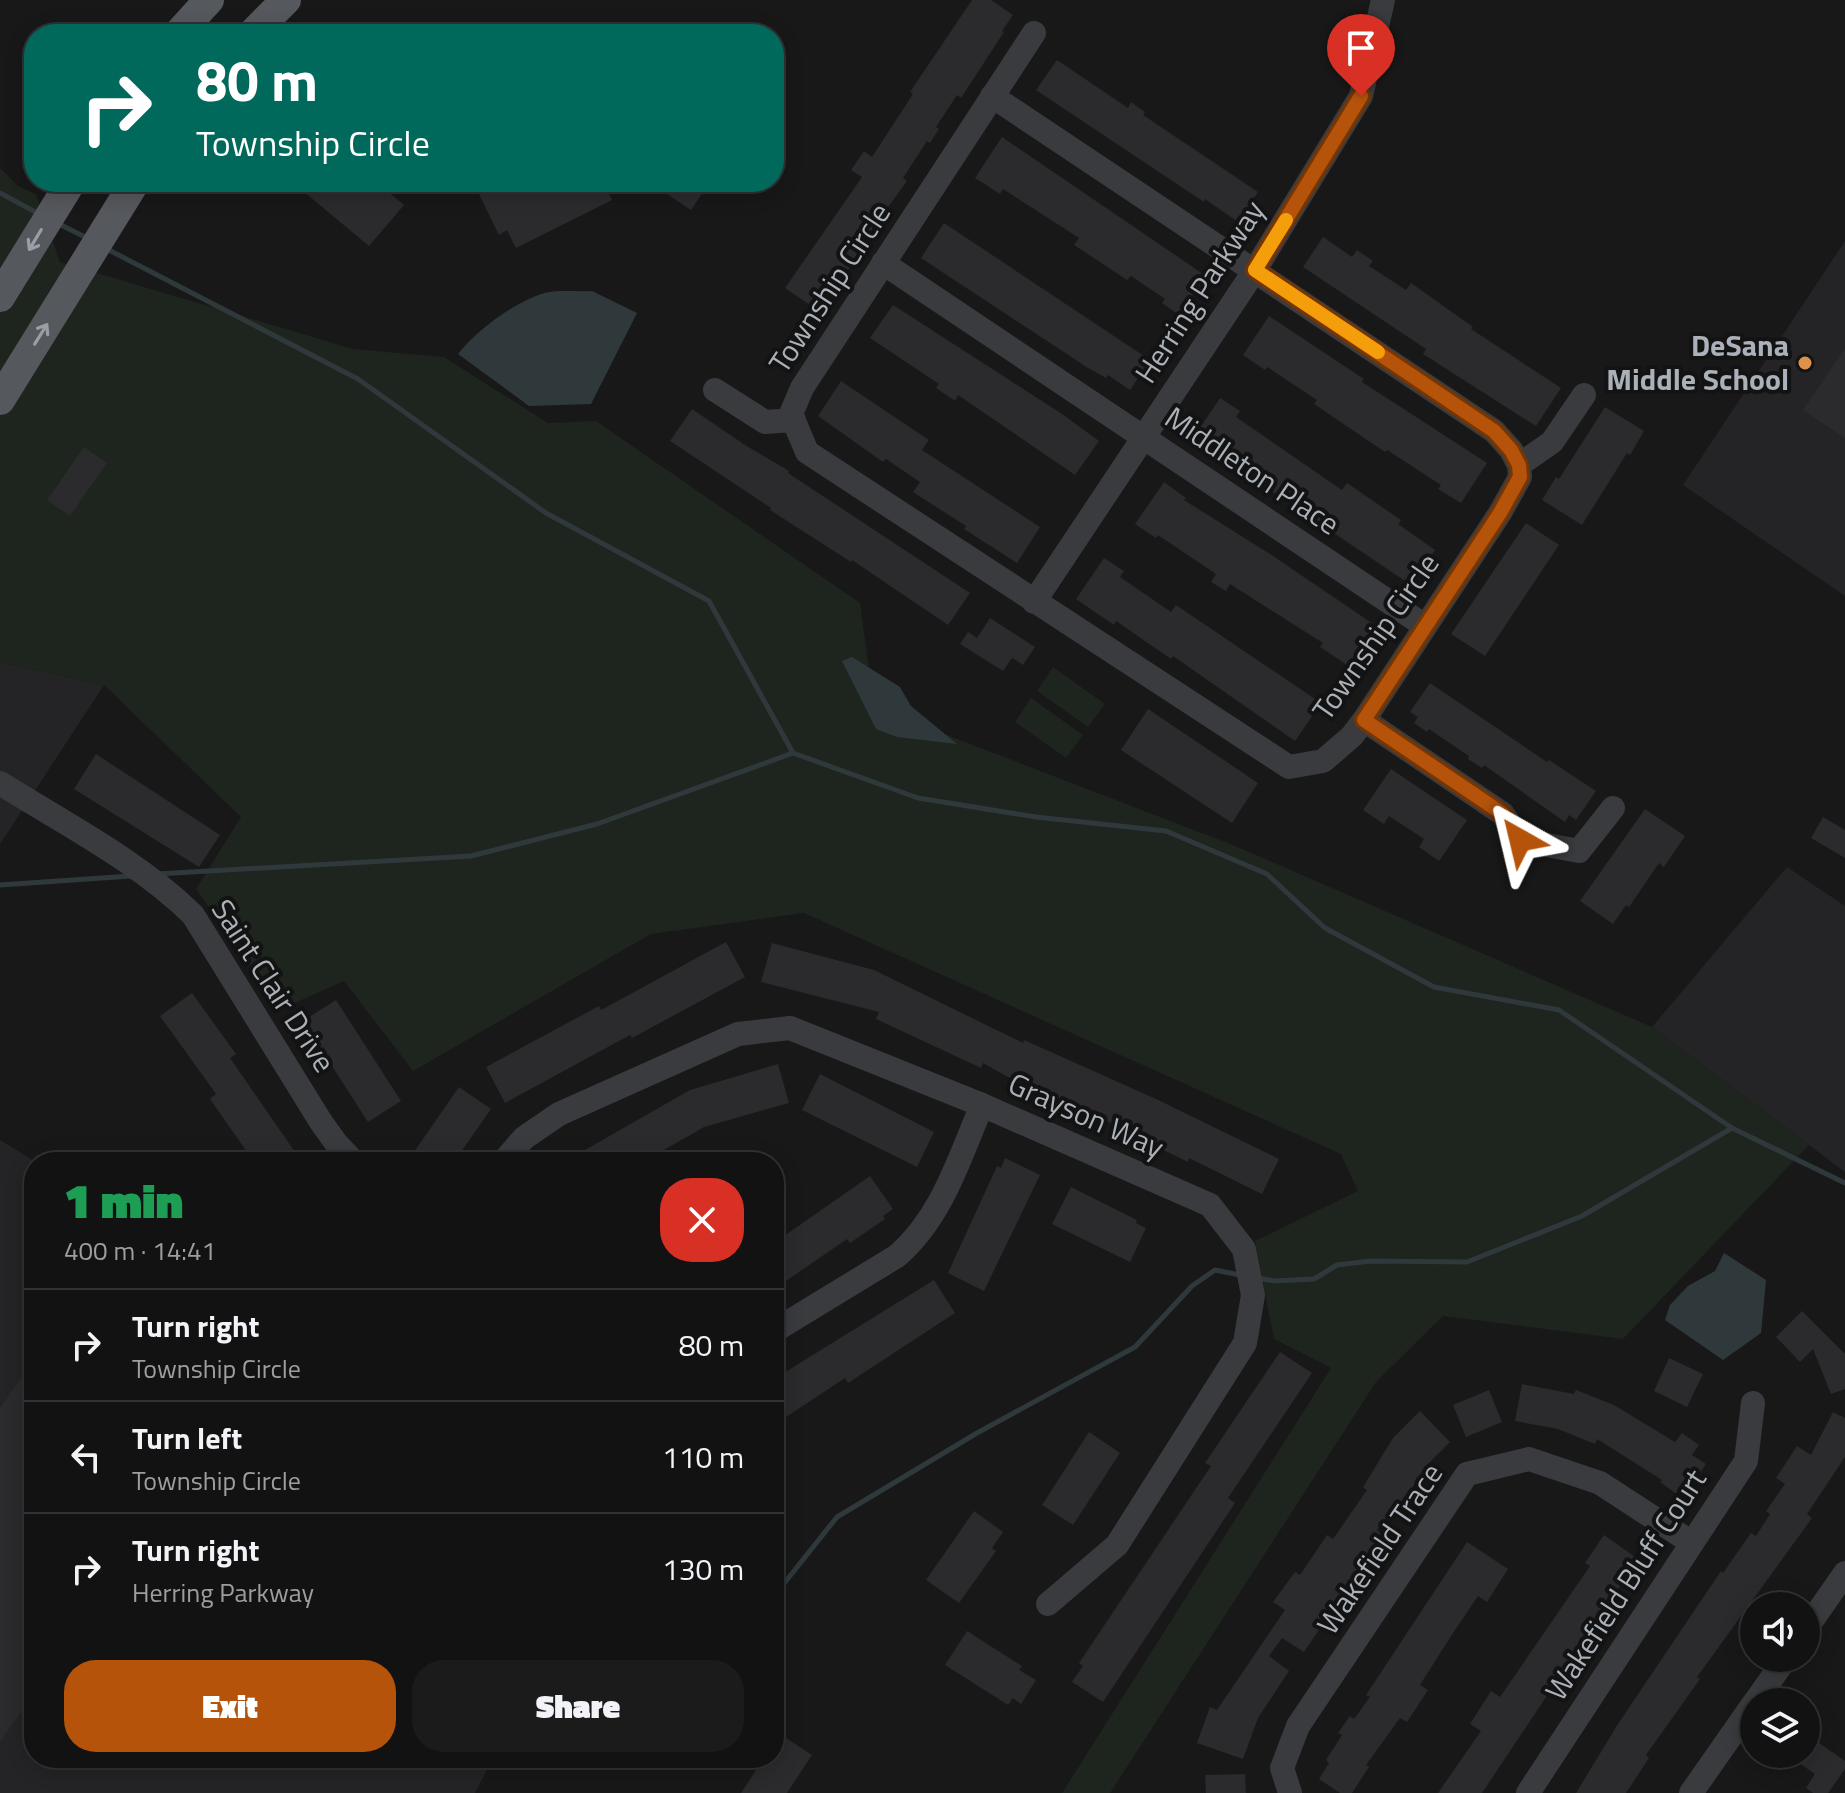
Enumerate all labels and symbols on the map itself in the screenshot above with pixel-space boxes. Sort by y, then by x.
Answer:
pin [1327,14.0,1395,96]
street label: Herring Parkway [1123,191,1276,392]
street label: Township Circle [757,193,902,382]
one-way arrow [27,228,43,251]
place label: DeSana Middle School [1606,322,1789,402]
one-way arrow [33,323,49,346]
marker: DeSana Middle School [1796,354,1814,372]
street label: Middleton Place [1156,395,1349,546]
street label: Township Circle [1300,543,1450,729]
position arrow [1478,798,1562,882]
street label: Saint Clair Drive [201,890,347,1081]
street label: Grayson Way [1001,1060,1172,1170]
street label: Wakefield Trace [1305,1454,1454,1643]
street label: Wakefield Bluff Court [1533,1459,1718,1709]

